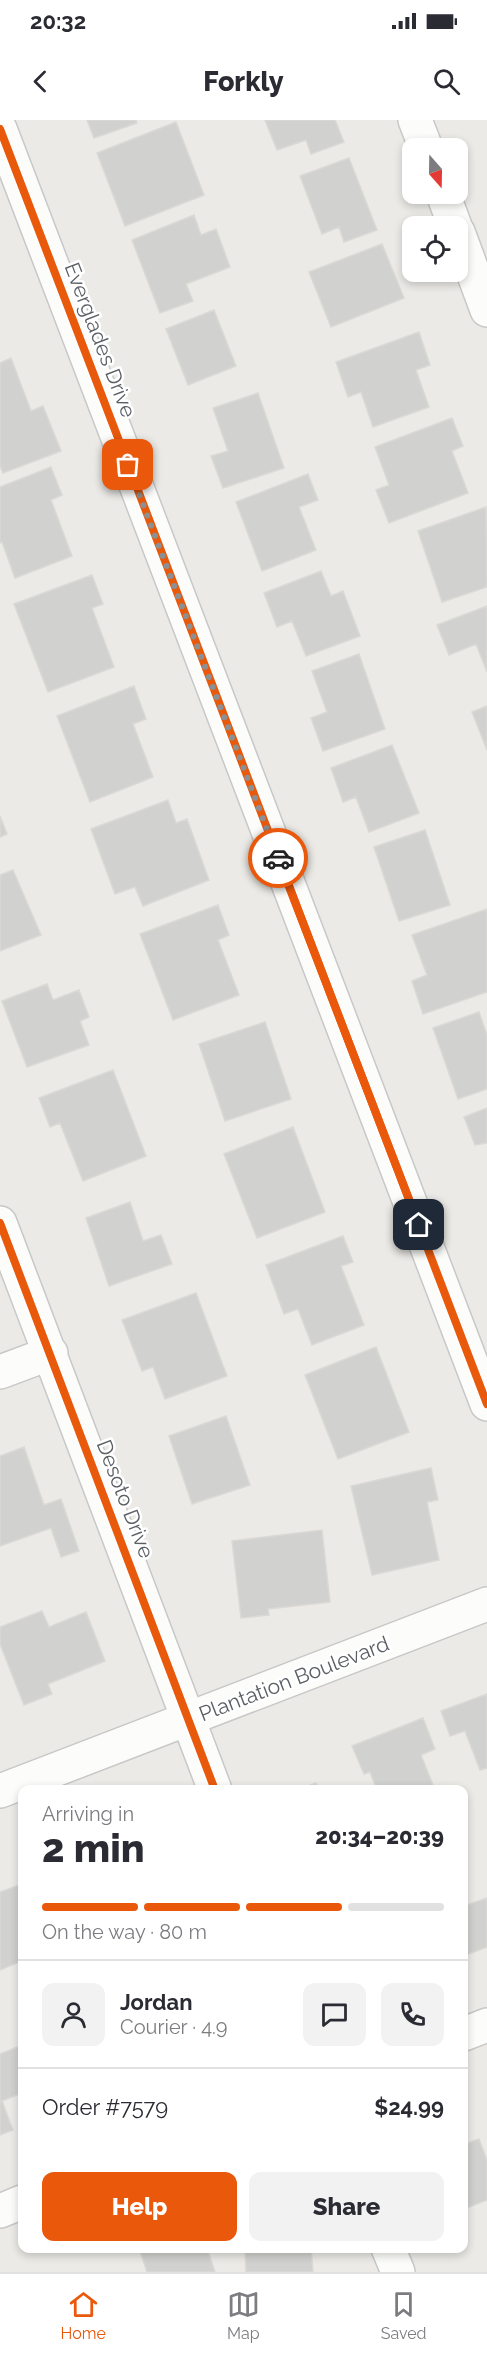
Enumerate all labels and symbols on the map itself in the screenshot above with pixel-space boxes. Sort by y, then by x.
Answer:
north arrow [402,138,468,204]
street label: Everglades Drive [59,259,141,421]
pin [102,439,153,490]
courier [248,828,308,888]
pin [393,1199,444,1250]
street label: Desoto Drive [91,1436,159,1561]
street label: Plantation Boulevard [195,1631,392,1726]

